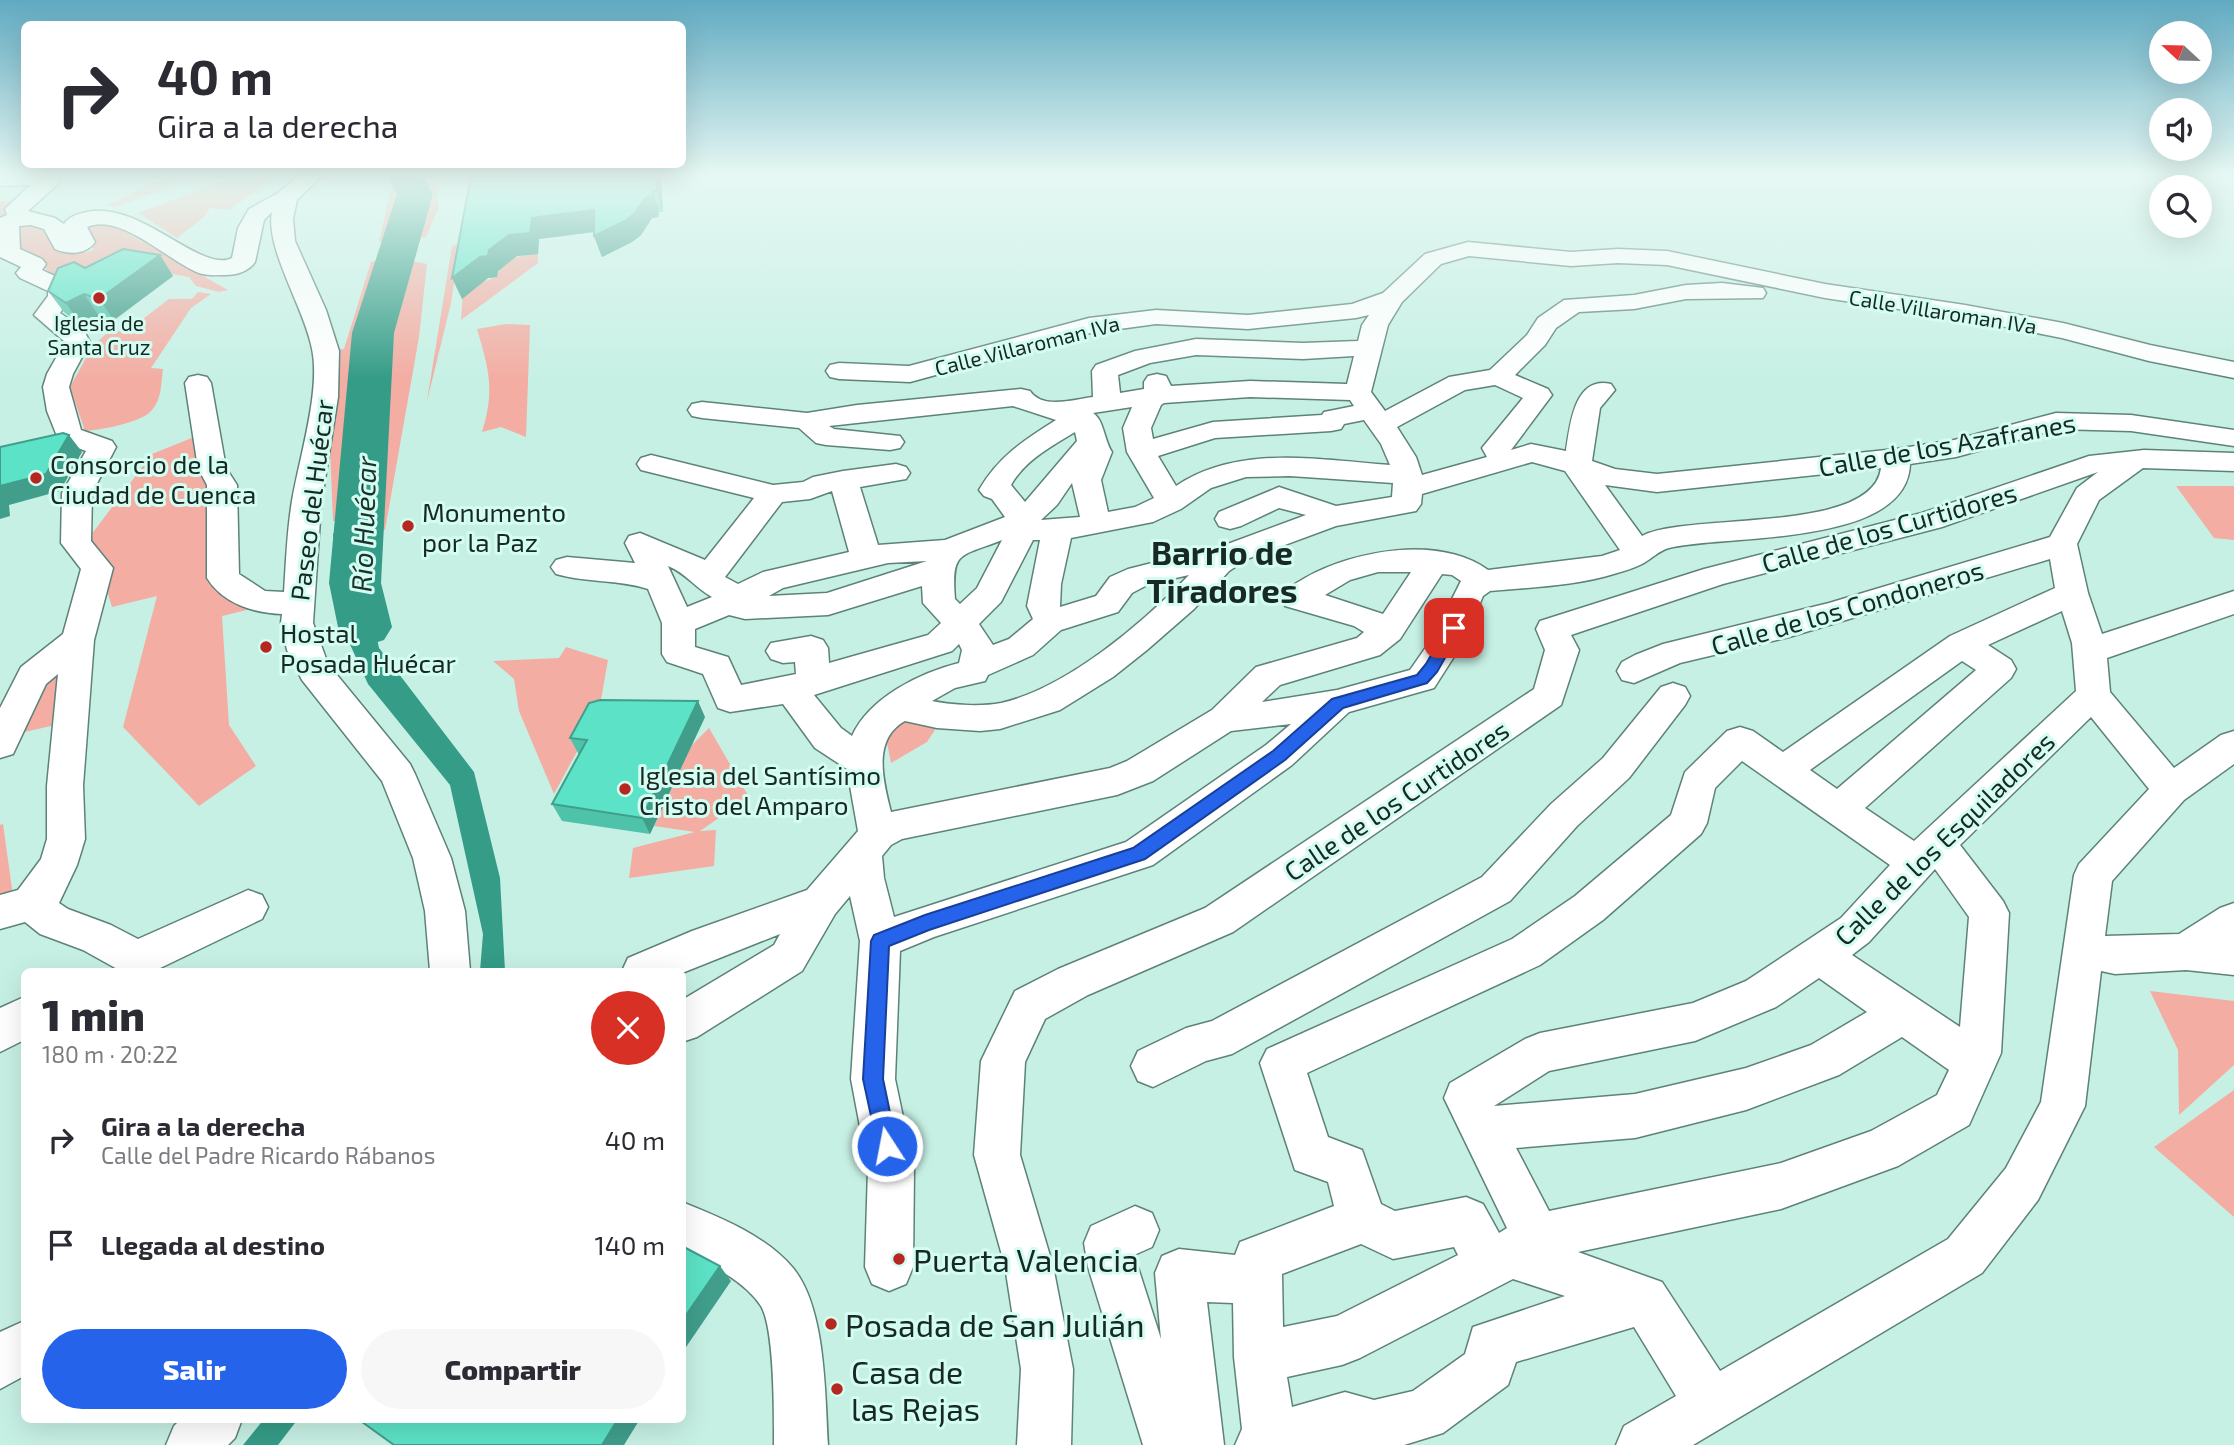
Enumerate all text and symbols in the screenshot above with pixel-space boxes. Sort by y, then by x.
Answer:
north arrow [2149,21,2212,84]
map controls [2149,21,2212,238]
text: 40 m [157,46,273,105]
icon: right [42,49,133,140]
button: sound [2149,98,2212,161]
text: Gira a la derecha [157,106,398,144]
button: search [2149,175,2212,238]
street label: Calle Villaroman IVa [1847,284,2039,338]
marker: Iglesia de Santa Cruz [91,290,107,306]
place label: Iglesia de Santa Cruz [48,310,150,359]
street label: Calle Villaroman IVa [932,310,1122,380]
street label: Paseo del Huécar [283,398,339,602]
street label: Calle de los Azafranes [1816,406,2078,482]
place label: Consorcio de la Ciudad de Cuenca [50,448,256,509]
water label: Río Huécar [344,454,382,593]
marker: Consorcio de la Ciudad de Cuenca [28,470,44,486]
street label: Calle de los Curtidores [1758,476,2020,578]
place label: Monumento por la Paz [422,496,566,557]
marker: Monumento por la Paz [400,518,416,534]
district label: Barrio de Tiradores [1147,532,1297,610]
street label: Calle de los Condoneros [1707,553,1987,661]
pin [1424,598,1484,658]
icon: arrive [1435,609,1473,647]
place label: Hostal Posada Huécar [280,617,456,678]
marker: Hostal Posada Huécar [258,639,274,655]
street label: Calle de los Curtidores [1278,713,1514,887]
street label: Calle de los Esquiladores [1828,725,2060,951]
place label: Iglesia del Santísimo Cristo del Amparo [639,759,881,820]
marker: Iglesia del Santísimo Cristo del Amparo [617,781,633,797]
text: 1 min [42,989,145,1039]
button: close [591,991,665,1065]
text: 180 m · 20:22 [42,1040,178,1068]
position arrow [850,1109,924,1183]
text: Gira a la derecha [101,1110,305,1141]
icon: right [42,1121,80,1159]
text: 40 m [605,1124,665,1155]
text: Calle del Padre Ricardo Rábanos [101,1141,435,1169]
icon: arrive [42,1226,80,1264]
text: Llegada al destino [101,1229,325,1260]
text: 140 m [594,1229,665,1260]
place label: Puerta Valencia [913,1240,1139,1278]
marker: Puerta Valencia [891,1251,907,1267]
place label: Posada de San Julián [845,1305,1145,1343]
marker: Posada de San Julián [823,1316,839,1332]
button: Salir [42,1329,347,1409]
button: Compartir [361,1329,665,1409]
place label: Casa de las Rejas [851,1352,980,1428]
marker: Casa de las Rejas [829,1381,845,1397]

